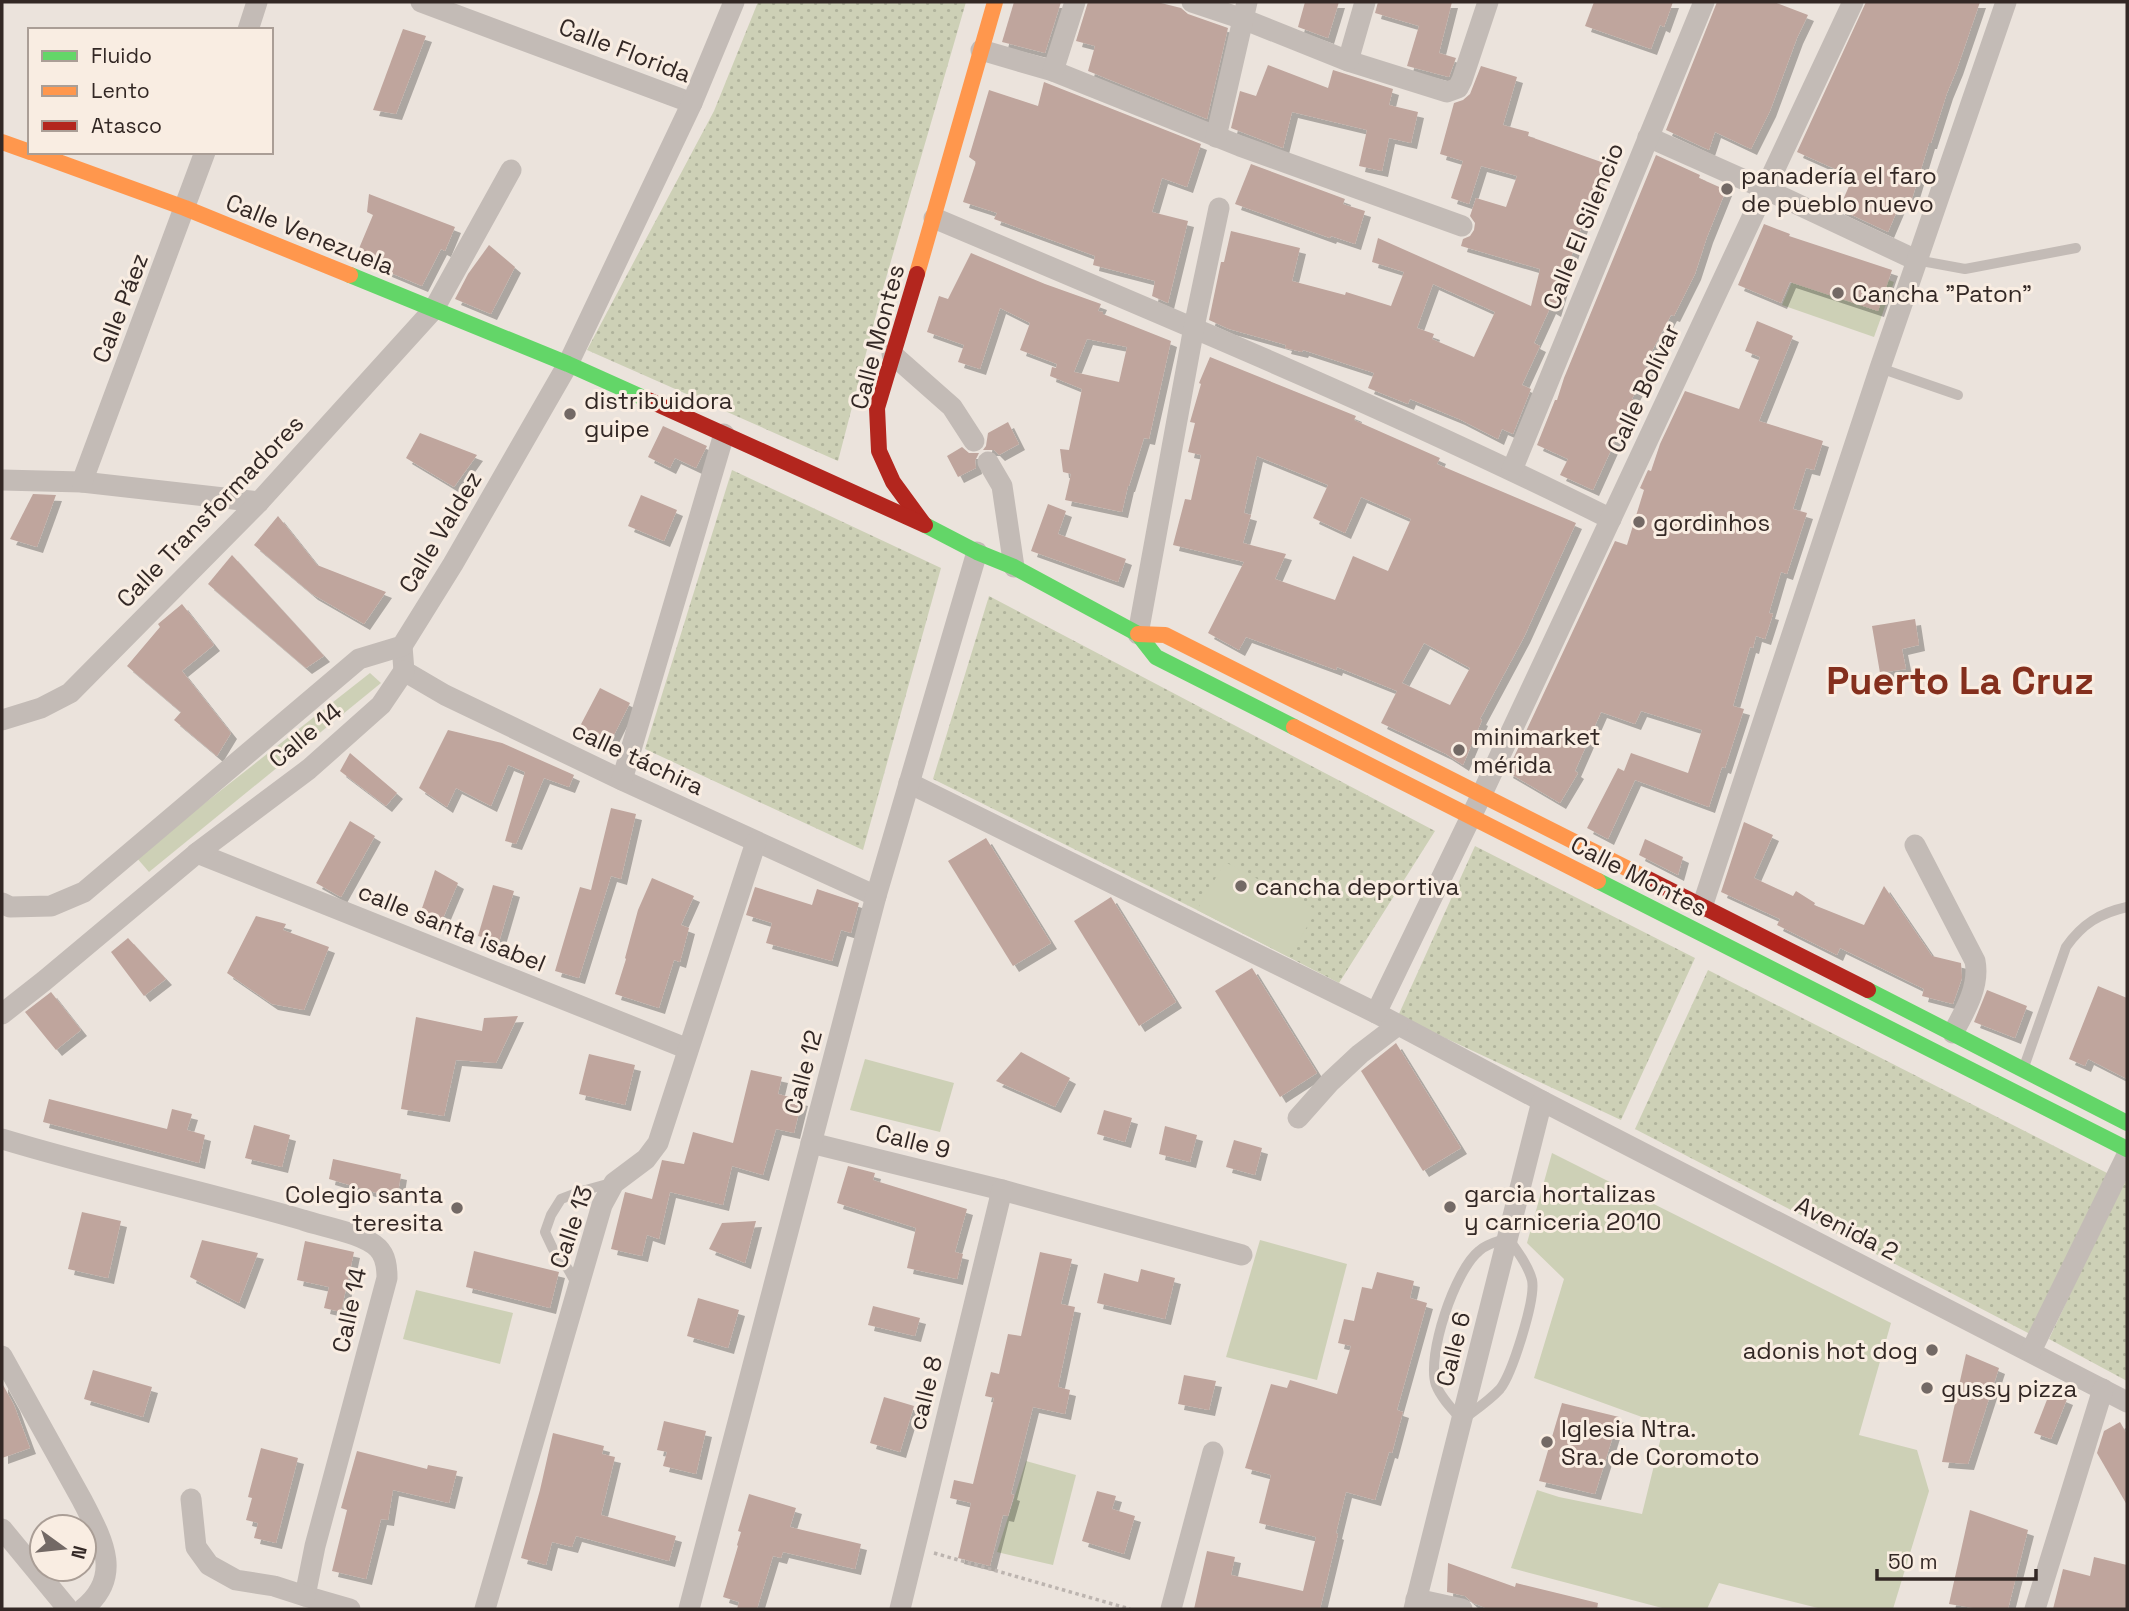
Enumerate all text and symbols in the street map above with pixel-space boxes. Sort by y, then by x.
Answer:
street label: Calle Florida [554,11,696,89]
legend [28,28,273,154]
text: Fluido [91,42,152,69]
text: Lento [91,77,150,104]
text: Atasco [91,112,162,139]
street label: Calle El Silencio [1535,138,1631,314]
place label: panadería el faro de pueblo nuevo [1741,160,1937,219]
marker: panadería el faro de pueblo nuevo [1719,181,1735,197]
street label: Calle Venezuela [221,186,399,282]
street label: Calle Páez [85,249,155,367]
street label: Calle Montes [843,261,911,413]
place label: Cancha "Paton" [1852,278,2032,309]
marker: Cancha "Paton" [1830,285,1846,301]
street label: Calle Bolívar [1600,318,1686,458]
place label: distribuidora guipe [584,385,733,444]
marker: distribuidora guipe [562,406,578,422]
street label: Calle Transformadores [110,408,310,614]
street label: Calle Valdez [392,466,488,598]
place label: gordinhos [1653,507,1770,538]
marker: gordinhos [1631,514,1647,530]
district label: Puerto La Cruz [1826,657,2094,705]
street label: Calle 14 [262,695,348,775]
street label: calle táchira [567,714,709,802]
place label: minimarket mérida [1473,721,1601,780]
marker: minimarket mérida [1451,742,1467,758]
street label: Calle Montes [1566,828,1712,924]
place label: cancha deportiva [1255,871,1459,902]
street label: calle santa isabel [354,875,550,979]
marker: cancha deportiva [1233,878,1249,894]
street label: Calle 12 [777,1027,829,1117]
street label: Calle 9 [872,1117,954,1165]
place label: garcia hortalizas y carniceria 2010 [1464,1178,1661,1237]
place label: Colegio santa teresita [285,1179,443,1238]
street label: Calle 13 [542,1181,600,1273]
street label: Avenida 2 [1790,1189,1904,1267]
marker: garcia hortalizas y carniceria 2010 [1442,1199,1458,1215]
marker: Colegio santa teresita [449,1200,465,1216]
street label: Calle 14 [325,1265,373,1355]
street label: Calle 6 [1429,1308,1477,1390]
place label: adonis hot dog [1743,1335,1918,1366]
marker: adonis hot dog [1924,1342,1940,1358]
street label: calle 8 [901,1353,949,1433]
place label: gussy pizza [1941,1373,2078,1404]
marker: gussy pizza [1919,1380,1935,1396]
place label: Iglesia Ntra. Sra. de Coromoto [1561,1413,1760,1472]
marker: Iglesia Ntra. Sra. de Coromoto [1539,1434,1555,1450]
north arrow [28,1513,98,1583]
scale bar [1877,1538,2036,1582]
text: N [65,1543,93,1562]
text: 50 m [1888,1548,1938,1575]

